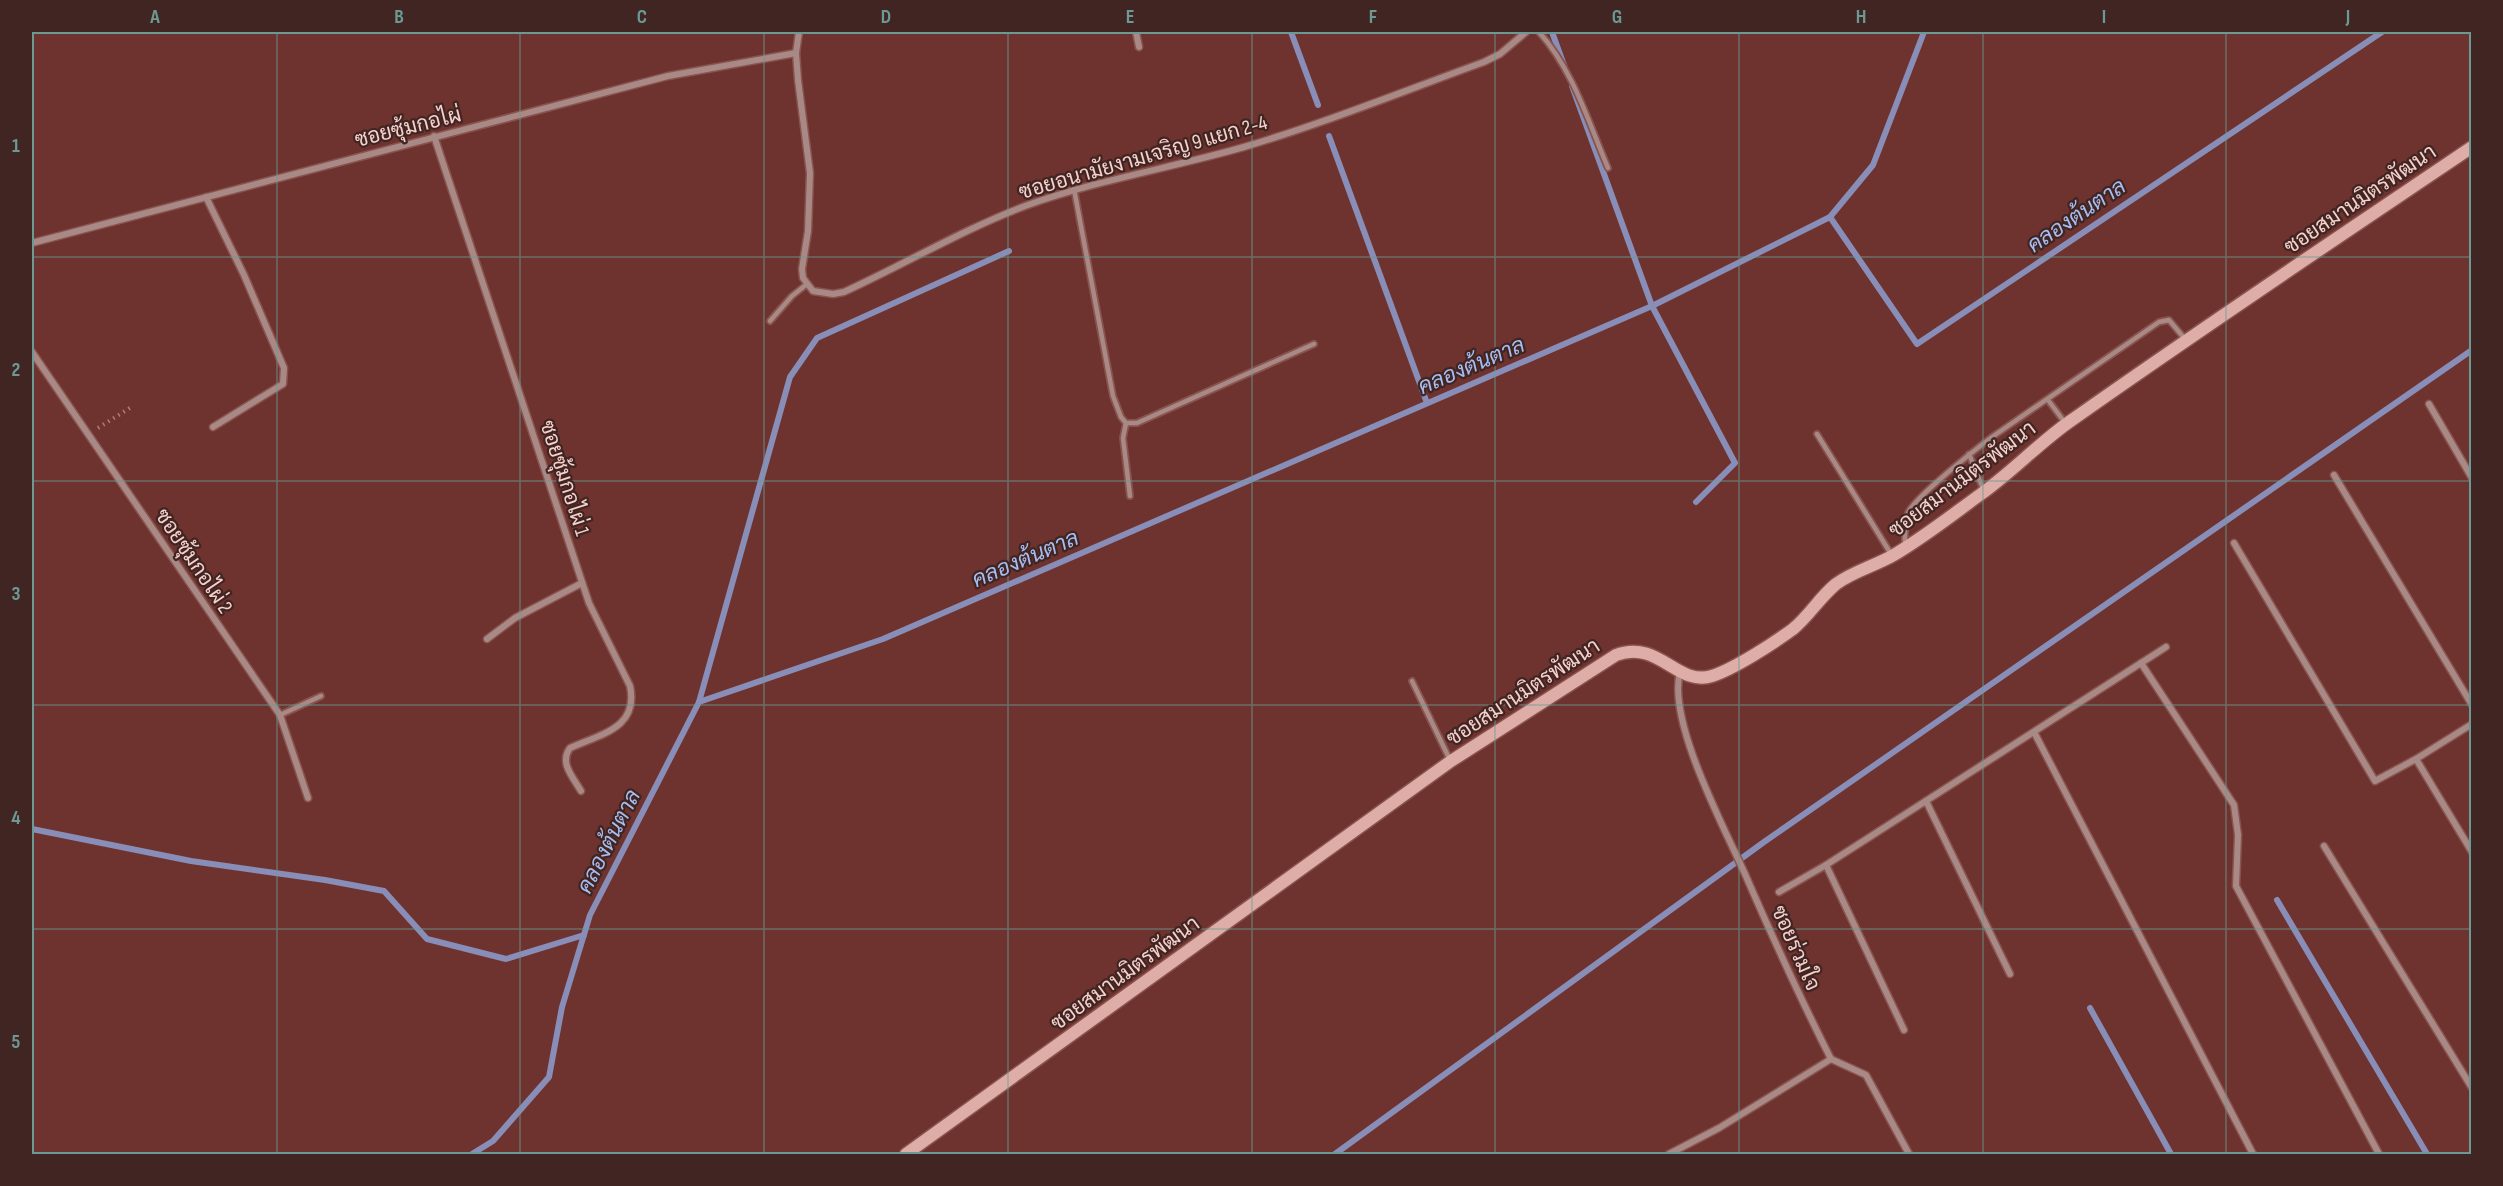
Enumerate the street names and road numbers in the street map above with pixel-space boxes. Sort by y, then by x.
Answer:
street label: ซอยซุ้มกอไผ่ [352,101,464,154]
street label: ซอยอนามัยงามเจริญ 9 แยก 2-4 [1016,110,1270,205]
street label: ซอยสมานมิตรพัฒนา [2280,139,2441,260]
street label: ซอยสมานมิตรพัฒนา [1884,416,2041,543]
street label: ซอยซุ้มกอไผ่ 1 [533,417,596,540]
street label: ซอยซุ้มกอไผ่ 2 [149,504,239,619]
street label: ซอยสมานมิตรพัฒนา [1442,634,1605,751]
street label: ซอยร่วมใจ [1766,901,1826,995]
street label: ซอยสมานมิตรพัฒนา [1046,911,1205,1036]

